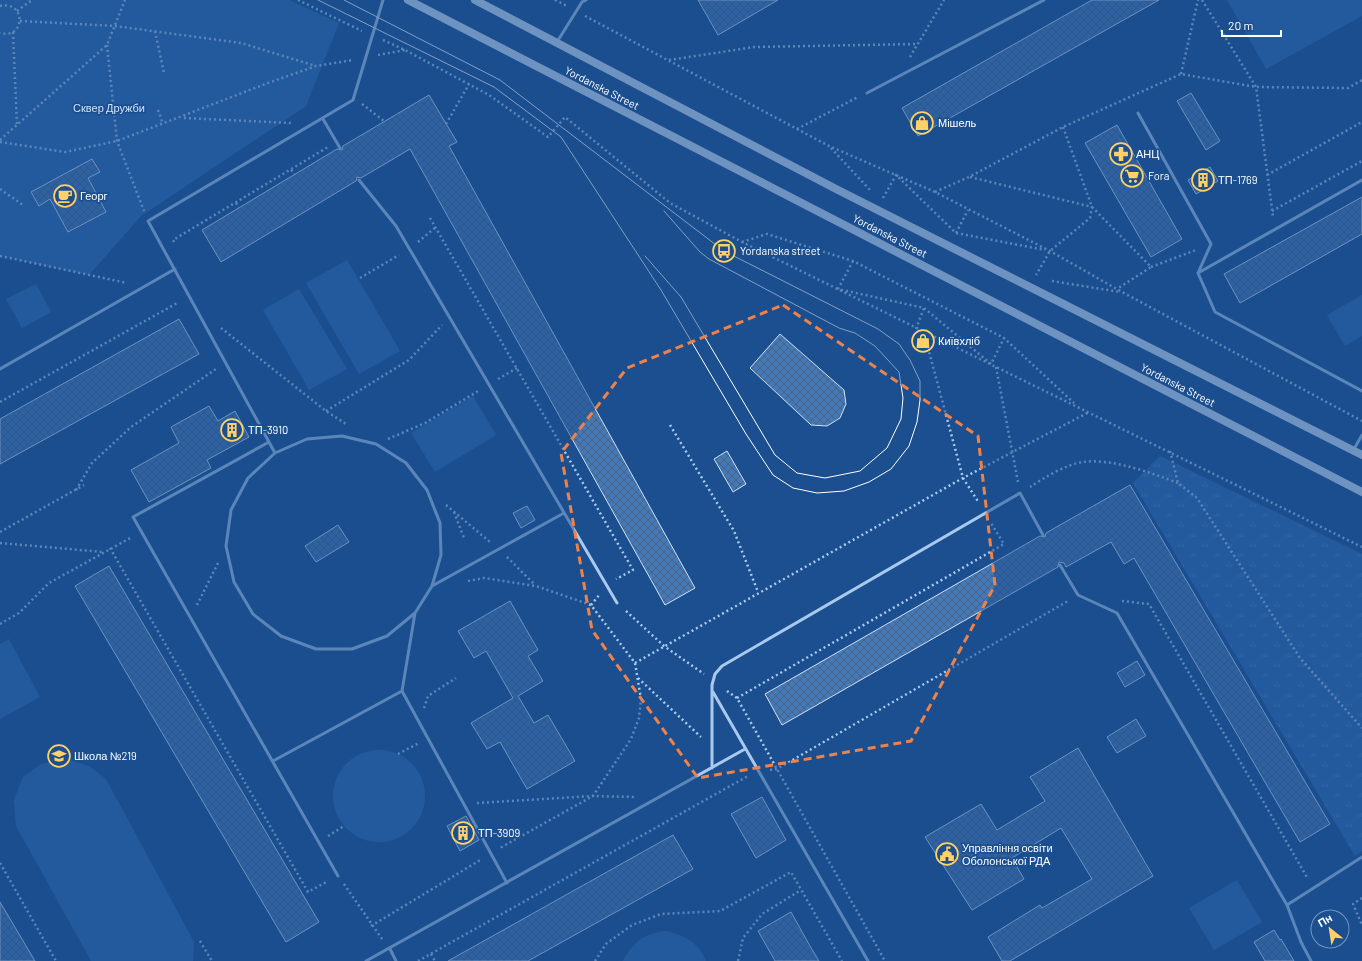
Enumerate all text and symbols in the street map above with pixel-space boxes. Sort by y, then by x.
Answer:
scale bar [1222,12,1281,38]
text: 20 m [1228,18,1254,32]
street label: Yordanska Street [563,63,642,112]
park label: Сквер Дружби [73,101,145,114]
shop icon: Мішель [909,110,935,136]
place label: Мішель [938,116,977,129]
pharmacy icon: АНЦ [1108,141,1134,167]
place label: АНЦ [1136,147,1159,160]
supermarket icon: Fora [1119,163,1145,189]
building icon: ТП-1769 [1190,167,1216,193]
place label: Fora [1148,169,1169,182]
place label: ТП-1769 [1218,173,1258,186]
cafe icon: Георг [52,183,78,209]
place label: Георг [80,189,108,202]
street label: Yordanska Street [851,211,930,260]
bus stop icon: Yordanska street [711,238,737,264]
place label: Yordanska street [740,244,820,257]
shop icon: Київхліб [910,328,936,354]
place label: Київхліб [938,334,980,347]
street label: Yordanska Street [1139,360,1218,409]
building icon: ТП-3910 [219,417,245,443]
place label: ТП-3910 [248,423,288,436]
school or university icon: Школа №219 [46,743,72,769]
place label: Школа №219 [74,749,137,762]
building icon: ТП-3909 [450,820,476,846]
place label: ТП-3909 [478,826,521,839]
public building icon: Управління освіти Оболонської РДА [934,841,960,867]
place label: Управління освіти Оболонської РДА [962,841,1053,867]
north arrow [1310,909,1350,949]
text: Пн [1315,911,1334,929]

